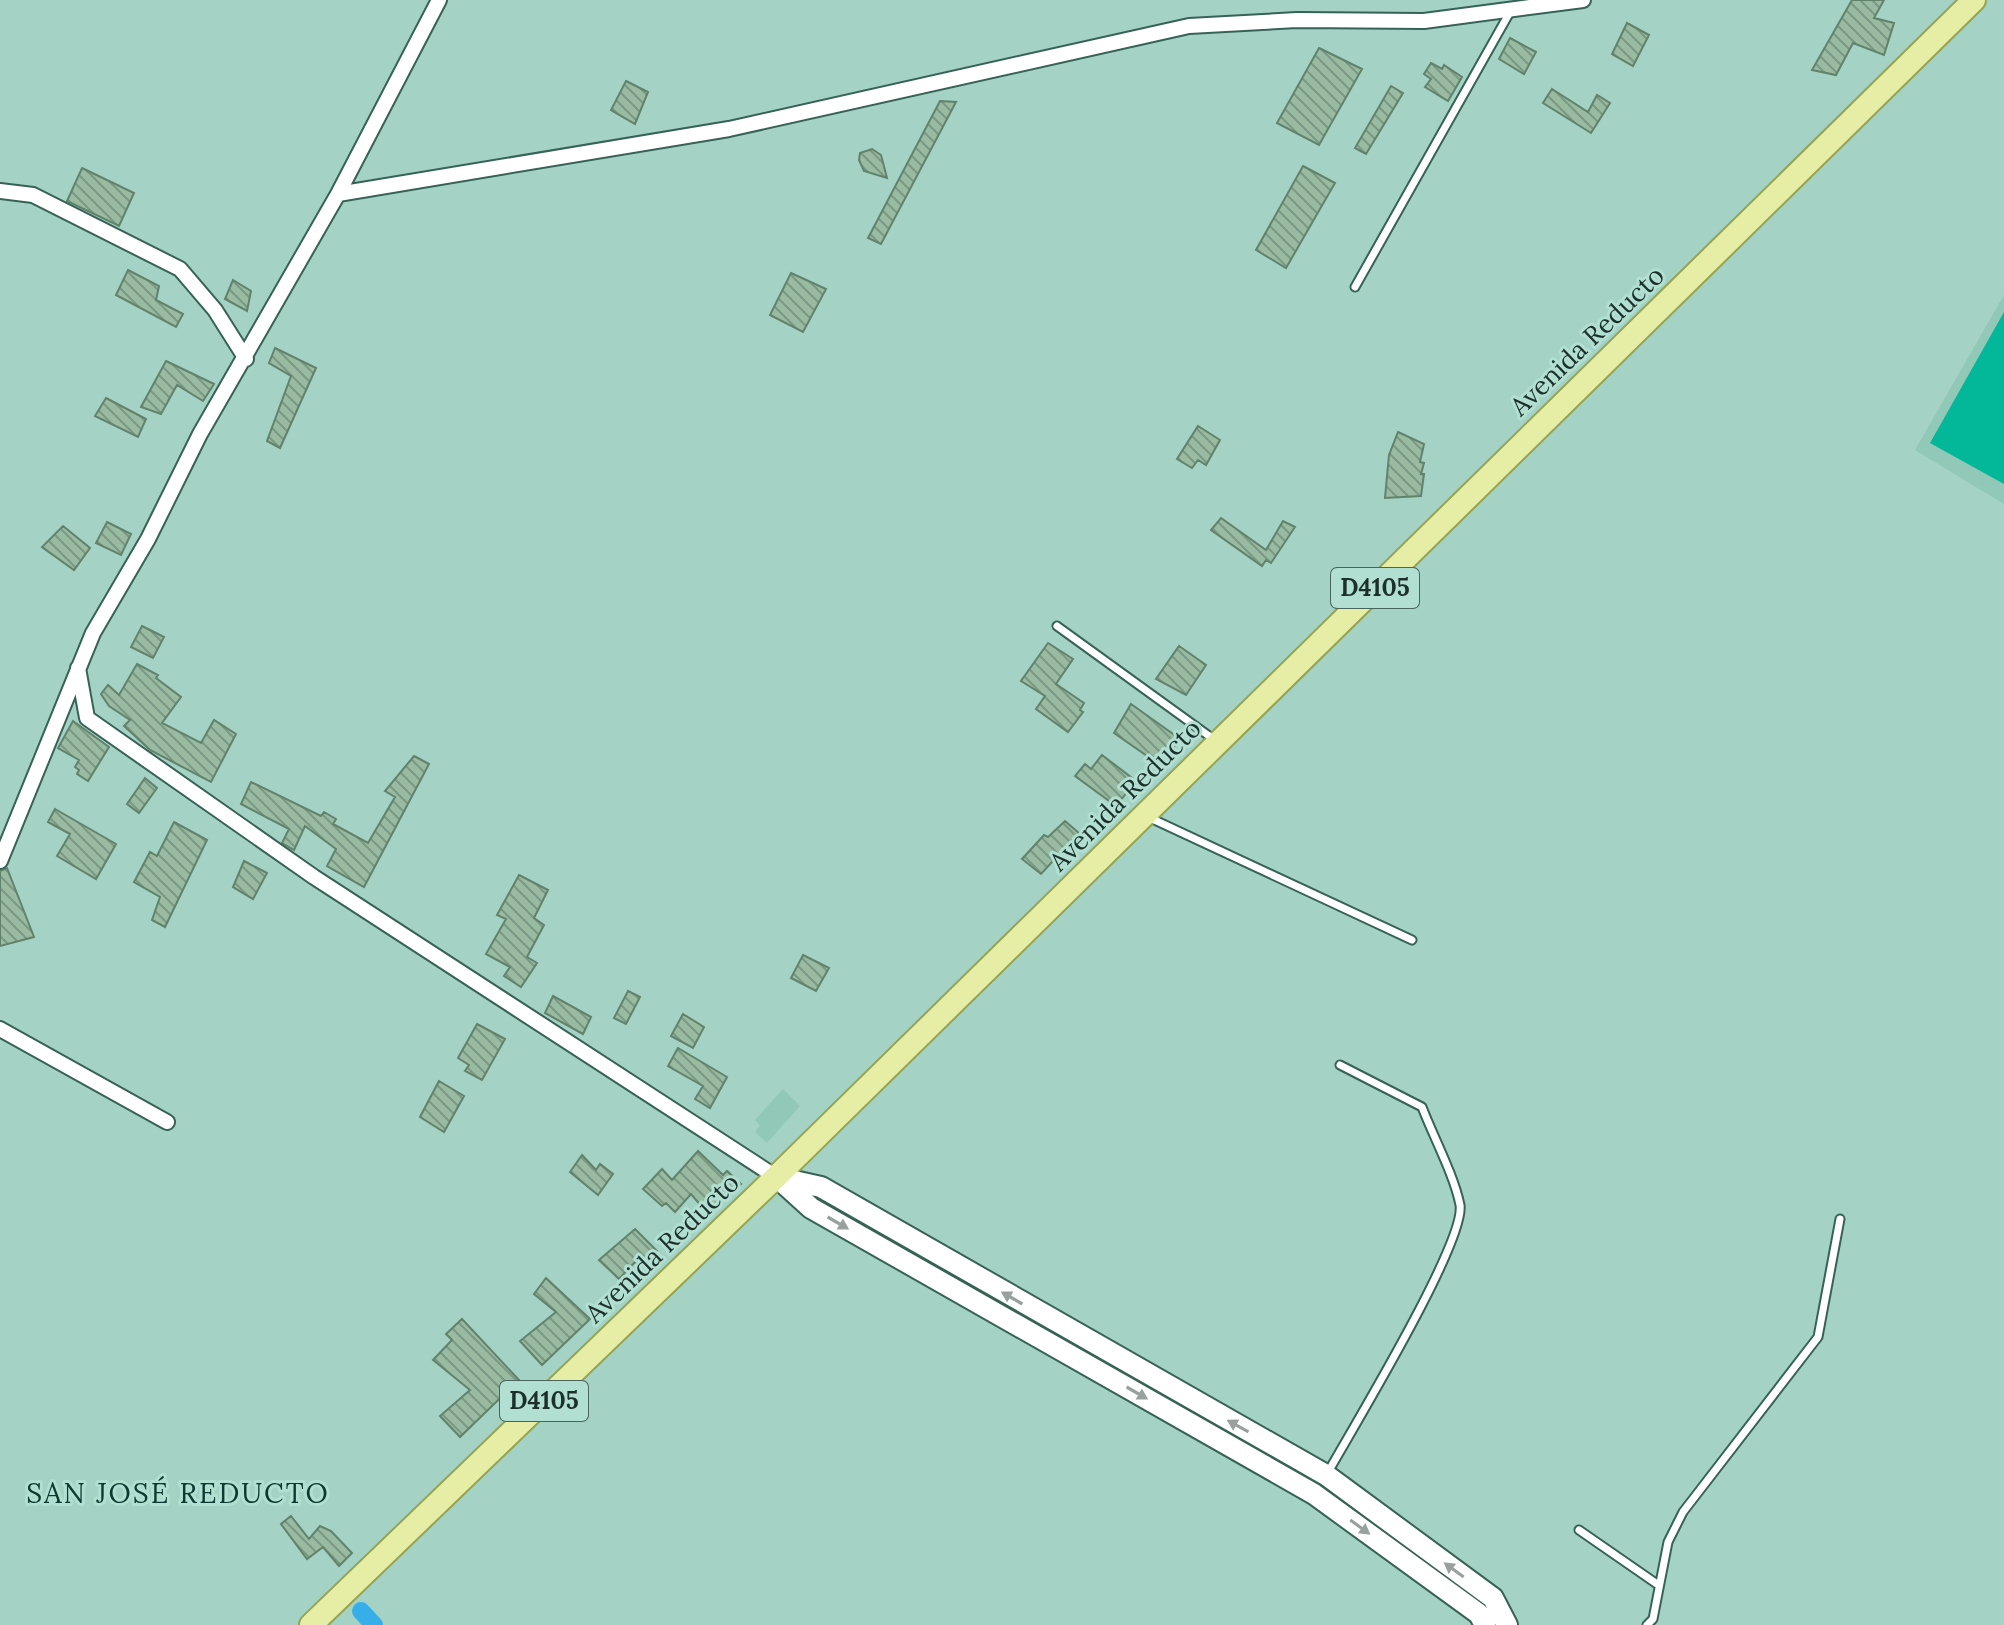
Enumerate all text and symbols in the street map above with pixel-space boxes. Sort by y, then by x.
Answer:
street label: Avenida Reducto [1502,259,1671,423]
road number: D4105 [1331,568,1419,608]
street label: Avenida Reducto [1041,712,1208,878]
street label: Avenida Reducto [577,1166,746,1330]
one-way arrow [827,1216,850,1230]
one-way arrow [1001,1291,1023,1305]
road number: D4105 [500,1381,588,1421]
one-way arrow [1126,1386,1149,1400]
one-way arrow [1227,1419,1249,1433]
district label: SAN JOSÉ REDUCTO [26,1475,330,1511]
one-way arrow [1350,1519,1370,1535]
one-way arrow [1444,1563,1465,1578]

